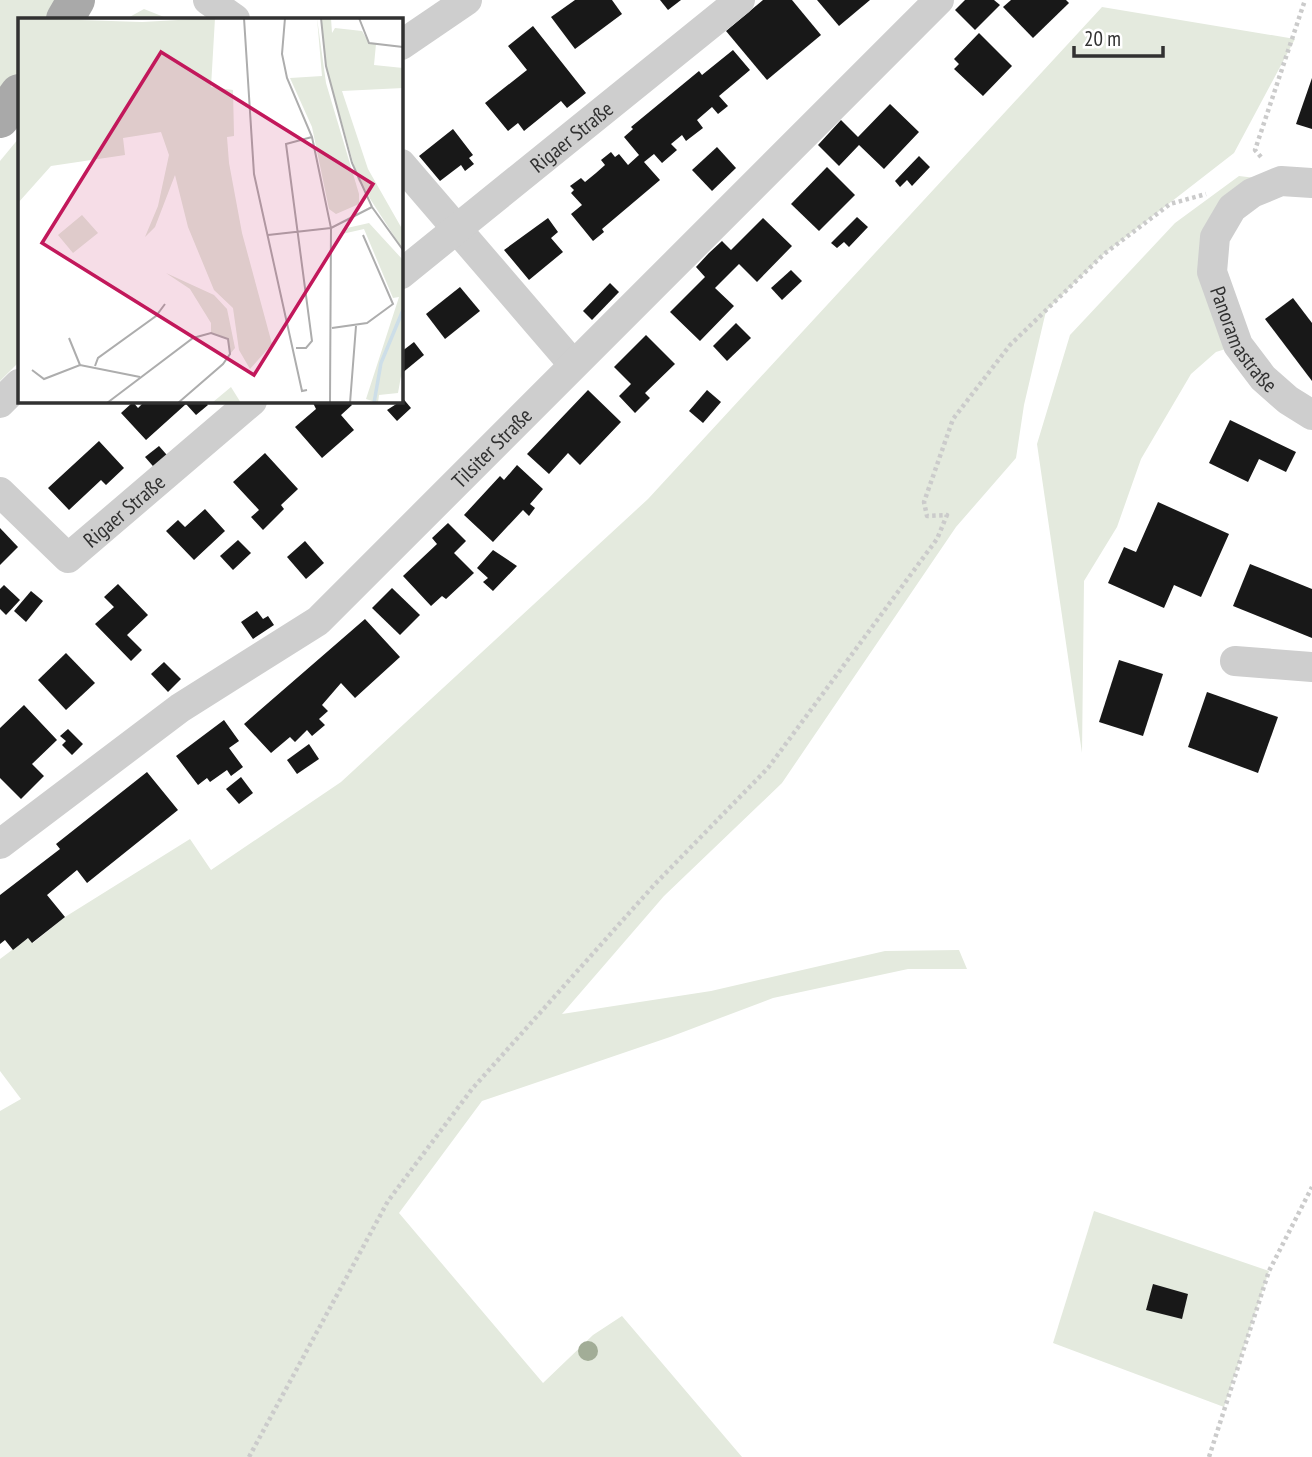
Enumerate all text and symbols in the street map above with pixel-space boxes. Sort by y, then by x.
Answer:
scale bar [1074,14,1163,58]
inset map [18,18,402,402]
text: 20 m [1084,25,1121,52]
street label: Rigaer Straße [524,95,618,178]
street label: Panoramastraße [1205,282,1283,398]
street label: Tilsiter Straße [445,402,537,494]
street label: Rigaer Straße [77,468,170,553]

